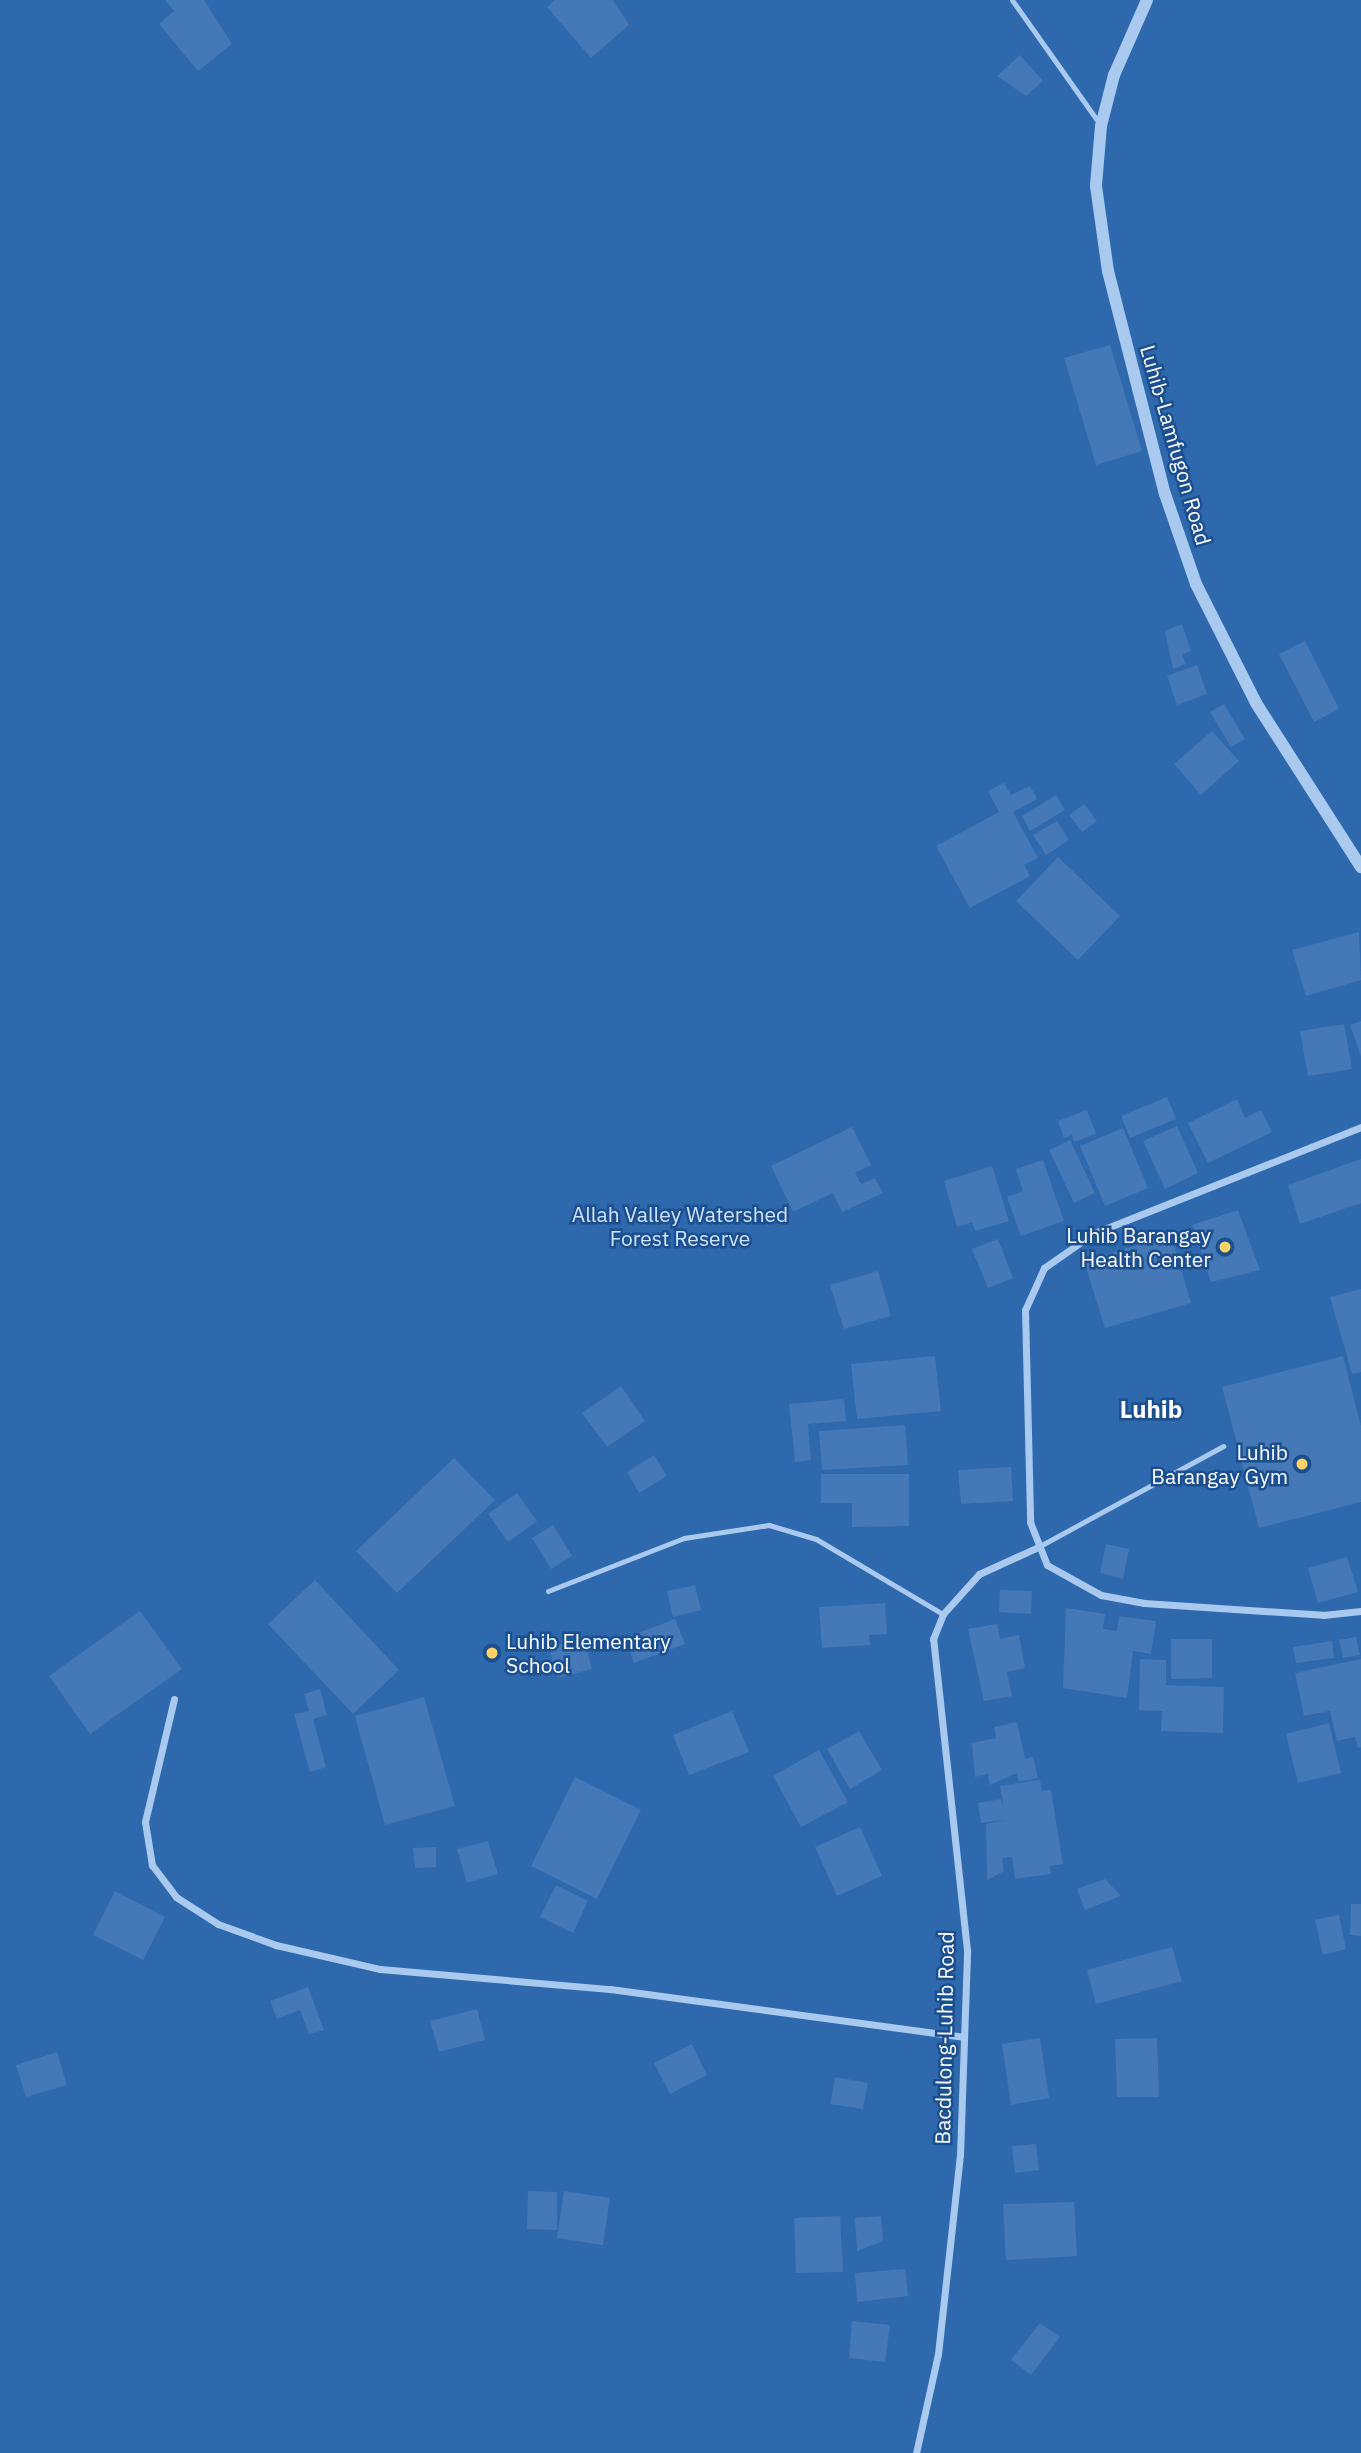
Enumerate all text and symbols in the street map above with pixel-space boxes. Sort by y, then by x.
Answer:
street label: Luhib-Lamfugon Road [1135,342,1217,548]
park label: Allah Valley Watershed Forest Reserve [572,1201,788,1251]
place label: Luhib Barangay Health Center [1066,1222,1211,1272]
marker: Luhib Barangay Health Center [1217,1239,1233,1255]
district label: Luhib [1120,1396,1182,1424]
place label: Luhib Barangay Gym [1151,1439,1288,1489]
marker: Luhib Barangay Gym [1294,1456,1310,1472]
place label: Luhib Elementary School [506,1628,671,1678]
marker: Luhib Elementary School [484,1645,500,1661]
street label: Bacdulong-Luhib Road [930,1931,958,2145]

